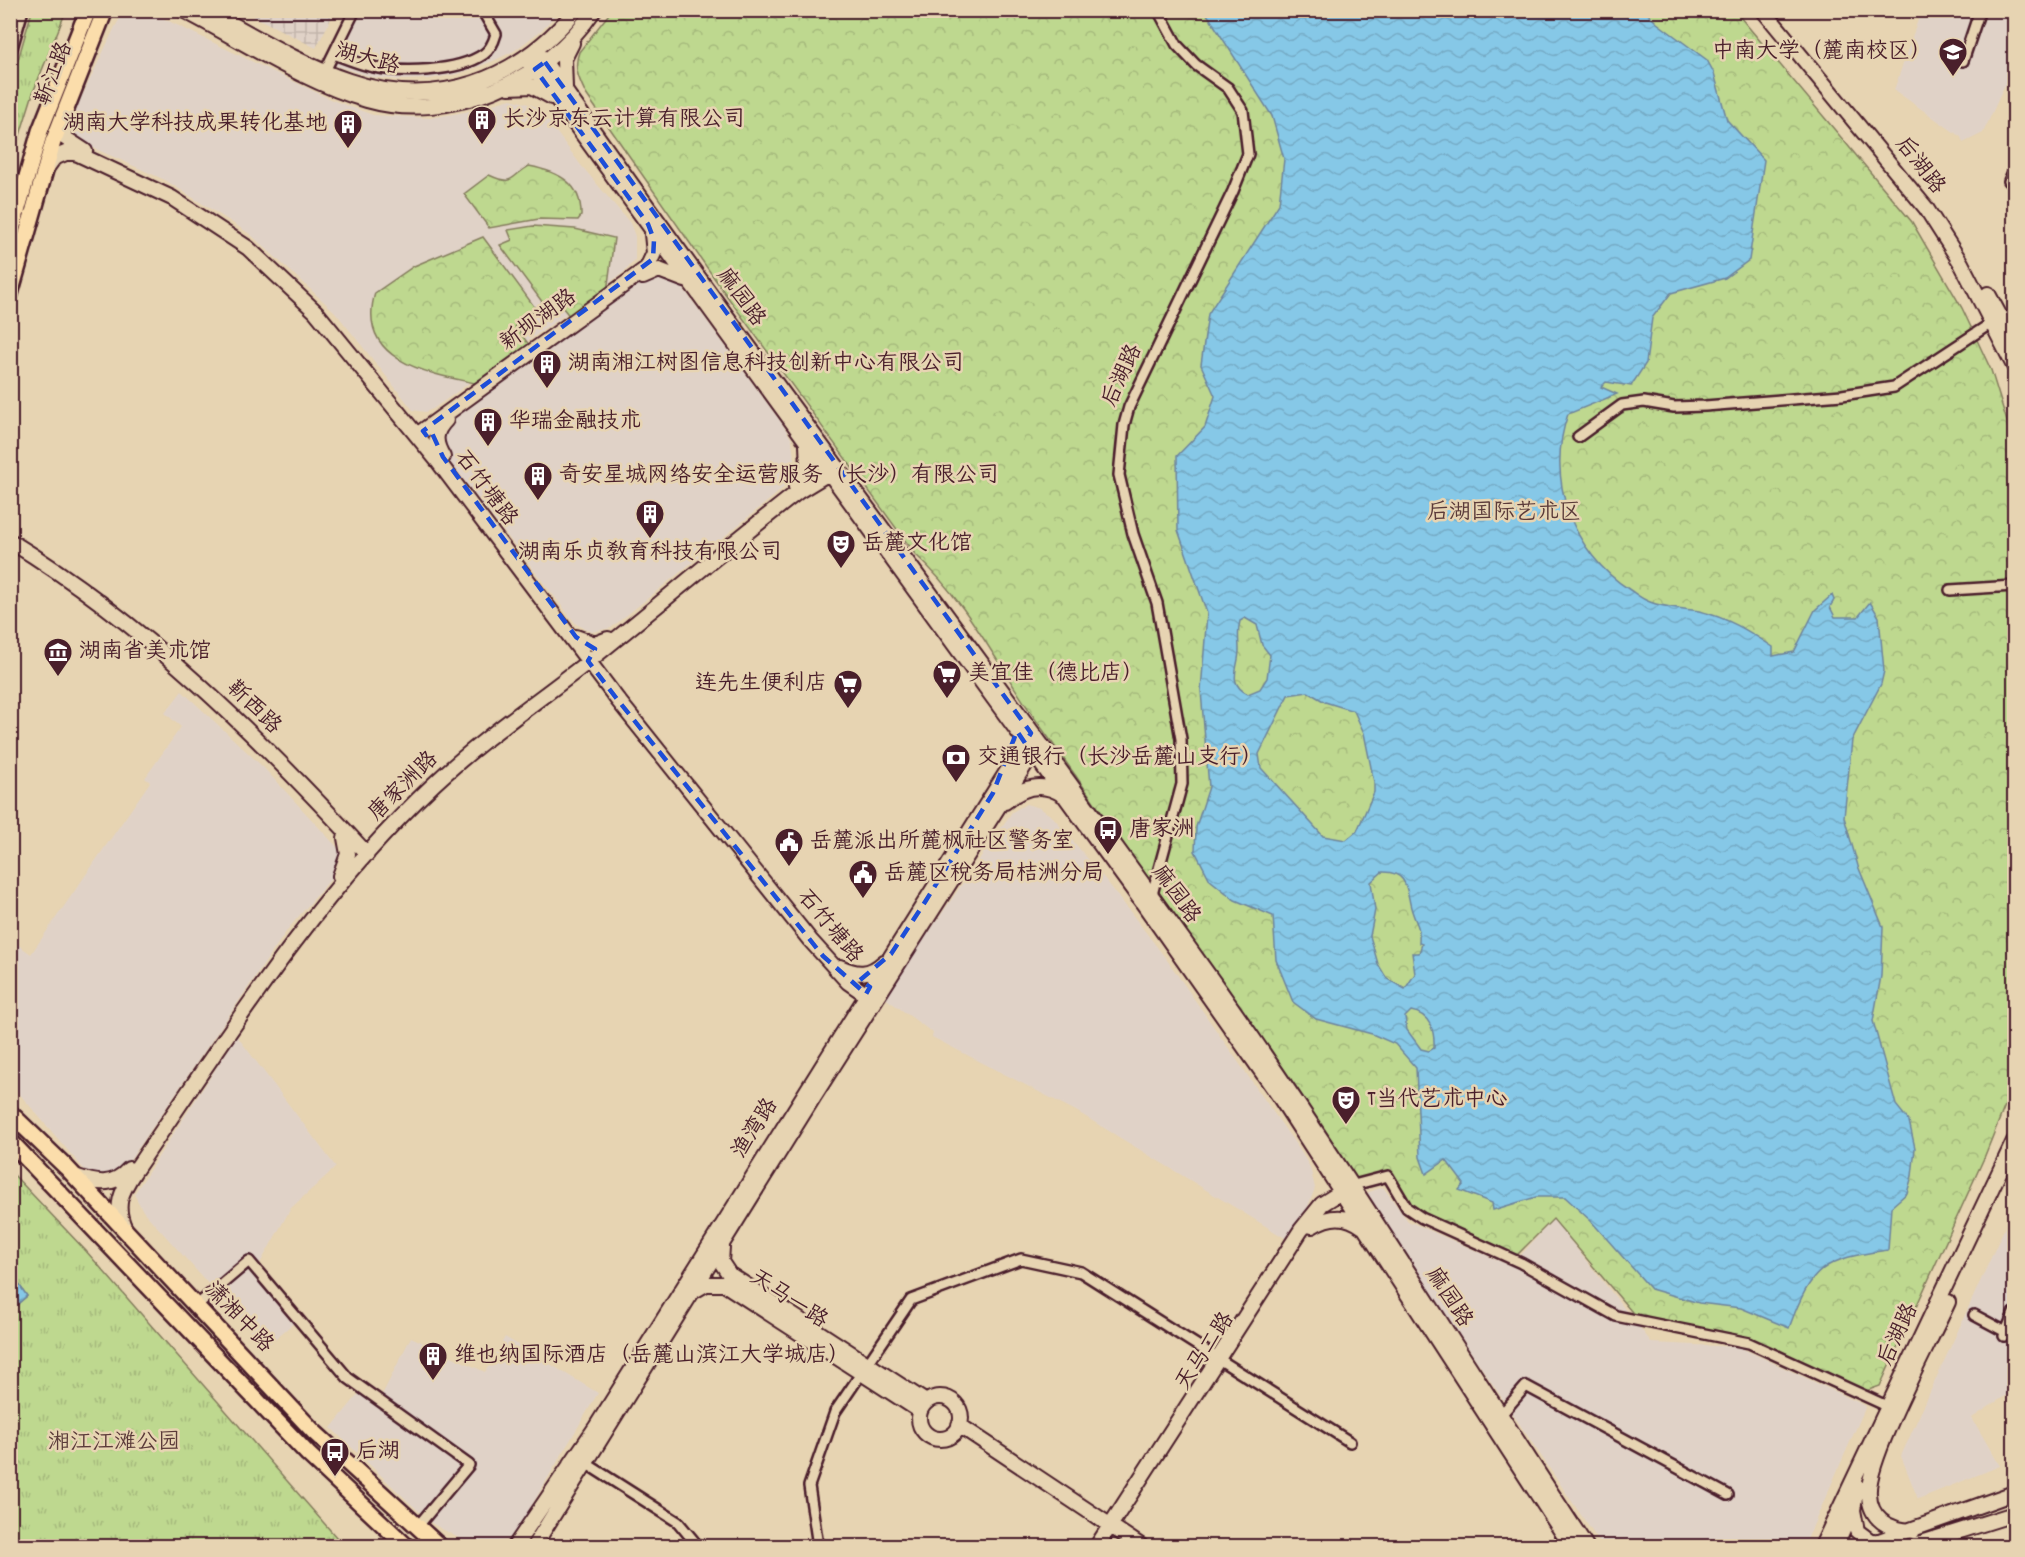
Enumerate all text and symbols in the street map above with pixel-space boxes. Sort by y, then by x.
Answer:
street label: 湖大路 [331,36,403,84]
school or university icon: 中南大学（麓南校区） [1937,36,1969,78]
place label: 中南大学（麓南校区） [1712,37,1932,68]
street label: 靳江路 [29,38,81,110]
building icon: 长沙京东云计算有限公司 [466,104,498,146]
place label: 长沙京东云计算有限公司 [503,105,745,136]
building icon: 湖南大学科技成果转化基地 [332,108,364,150]
place label: 湖南大学科技成果转化基地 [63,109,327,140]
street label: 后湖路 [1886,130,1952,202]
street label: 麻园路 [708,262,772,334]
street label: 新坝湖路 [494,283,584,359]
street label: 后湖路 [1095,340,1151,412]
building icon: 湖南湘江树图信息科技创新中心有限公司 [531,348,563,390]
place label: 湖南湘江树图信息科技创新中心有限公司 [568,349,964,380]
building icon: 华瑞金融技术 [472,406,504,448]
place label: 华瑞金融技术 [509,407,641,438]
street label: 石竹塘路 [446,445,524,533]
building icon: 奇安星城网络安全运营服务（长沙）有限公司 [522,460,554,502]
place label: 奇安星城网络安全运营服务（长沙）有限公司 [559,461,999,492]
building icon: 湖南乐贞教育科技有限公司 [634,498,666,540]
park label: 后湖国际艺术区 [1427,498,1581,529]
theatre icon: 岳麓文化馆 [825,528,857,570]
place label: 岳麓文化馆 [862,529,972,560]
place label: 湖南乐贞教育科技有限公司 [518,538,782,569]
museum icon: 湖南省美术馆 [42,636,74,678]
place label: 湖南省美术馆 [79,637,211,668]
supermarket icon: 美宜佳（德比店） [931,658,963,700]
place label: 美宜佳（德比店） [968,659,1144,690]
supermarket icon: 连先生便利店 [832,668,864,710]
place label: 连先生便利店 [695,669,827,700]
street label: 靳西路 [218,674,288,742]
bank icon: 交通银行（长沙岳麓山支行） [940,742,972,784]
place label: 交通银行（长沙岳麓山支行） [977,743,1263,774]
street label: 唐家洲路 [362,745,446,829]
bus stop icon: 唐家洲 [1092,814,1124,856]
place label: 唐家洲 [1129,815,1195,846]
public building icon: 岳麓派出所麓枫社区警务室 [773,826,805,868]
place label: 岳麓派出所麓枫社区警务室 [810,827,1074,858]
public building icon: 岳麓区税务局桔洲分局 [847,858,879,900]
place label: 岳麓区税务局桔洲分局 [884,859,1104,890]
street label: 麻园路 [1143,859,1207,931]
street label: 石竹塘路 [789,883,869,971]
theatre icon: T当代艺术中心 [1330,1084,1362,1126]
place label: T当代艺术中心 [1367,1085,1508,1116]
street label: 渔湾路 [725,1093,787,1165]
street label: 麻园路 [1417,1262,1479,1334]
street label: 天马一路 [743,1263,833,1337]
street label: 潇湘中路 [196,1276,280,1360]
street label: 后湖路 [1871,1299,1927,1371]
street label: 天马二路 [1169,1307,1243,1397]
building icon: 维也纳国际酒店（岳麓山滨江大学城店） [417,1340,449,1382]
place label: 维也纳国际酒店（岳麓山滨江大学城店） [454,1341,850,1372]
park label: 湘江江滩公园 [48,1428,180,1459]
bus stop icon: 后湖 [319,1436,351,1478]
place label: 后湖 [356,1437,400,1468]

